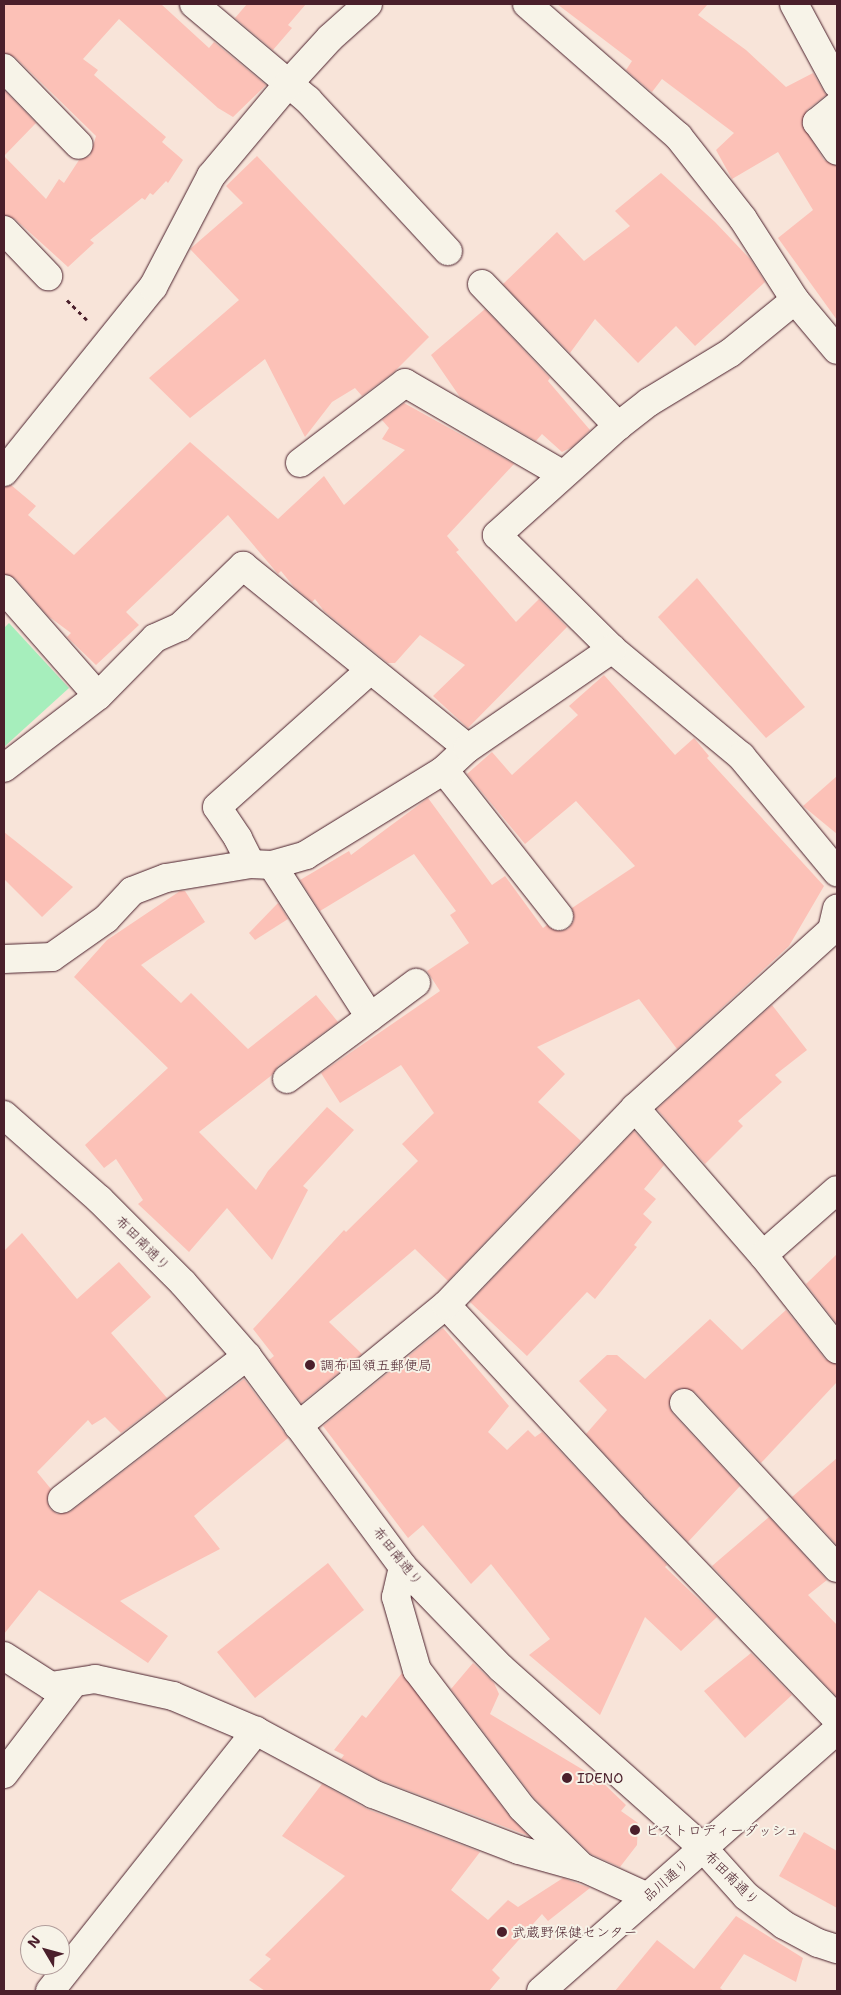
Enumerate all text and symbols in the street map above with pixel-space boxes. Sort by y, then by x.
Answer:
street label: 布田南通り [112,1212,174,1274]
place label: 調布国領五郵便局 [320,1357,432,1373]
marker: 調布国領五郵便局 [304,1359,316,1371]
street label: 布田南通り [369,1524,427,1588]
place label: IDENO [577,1770,623,1786]
marker: IDENO [561,1772,573,1784]
place label: ビストロディーダッシュ [645,1822,799,1838]
marker: ビストロディーダッシュ [629,1824,641,1836]
street label: 布田南通り [701,1847,763,1909]
street label: 品川通り [639,1855,693,1905]
place label: 武蔵野保健センター [512,1924,638,1940]
north arrow [20,1925,70,1975]
marker: 武蔵野保健センター [496,1926,508,1938]
text: N [23,1932,44,1951]

